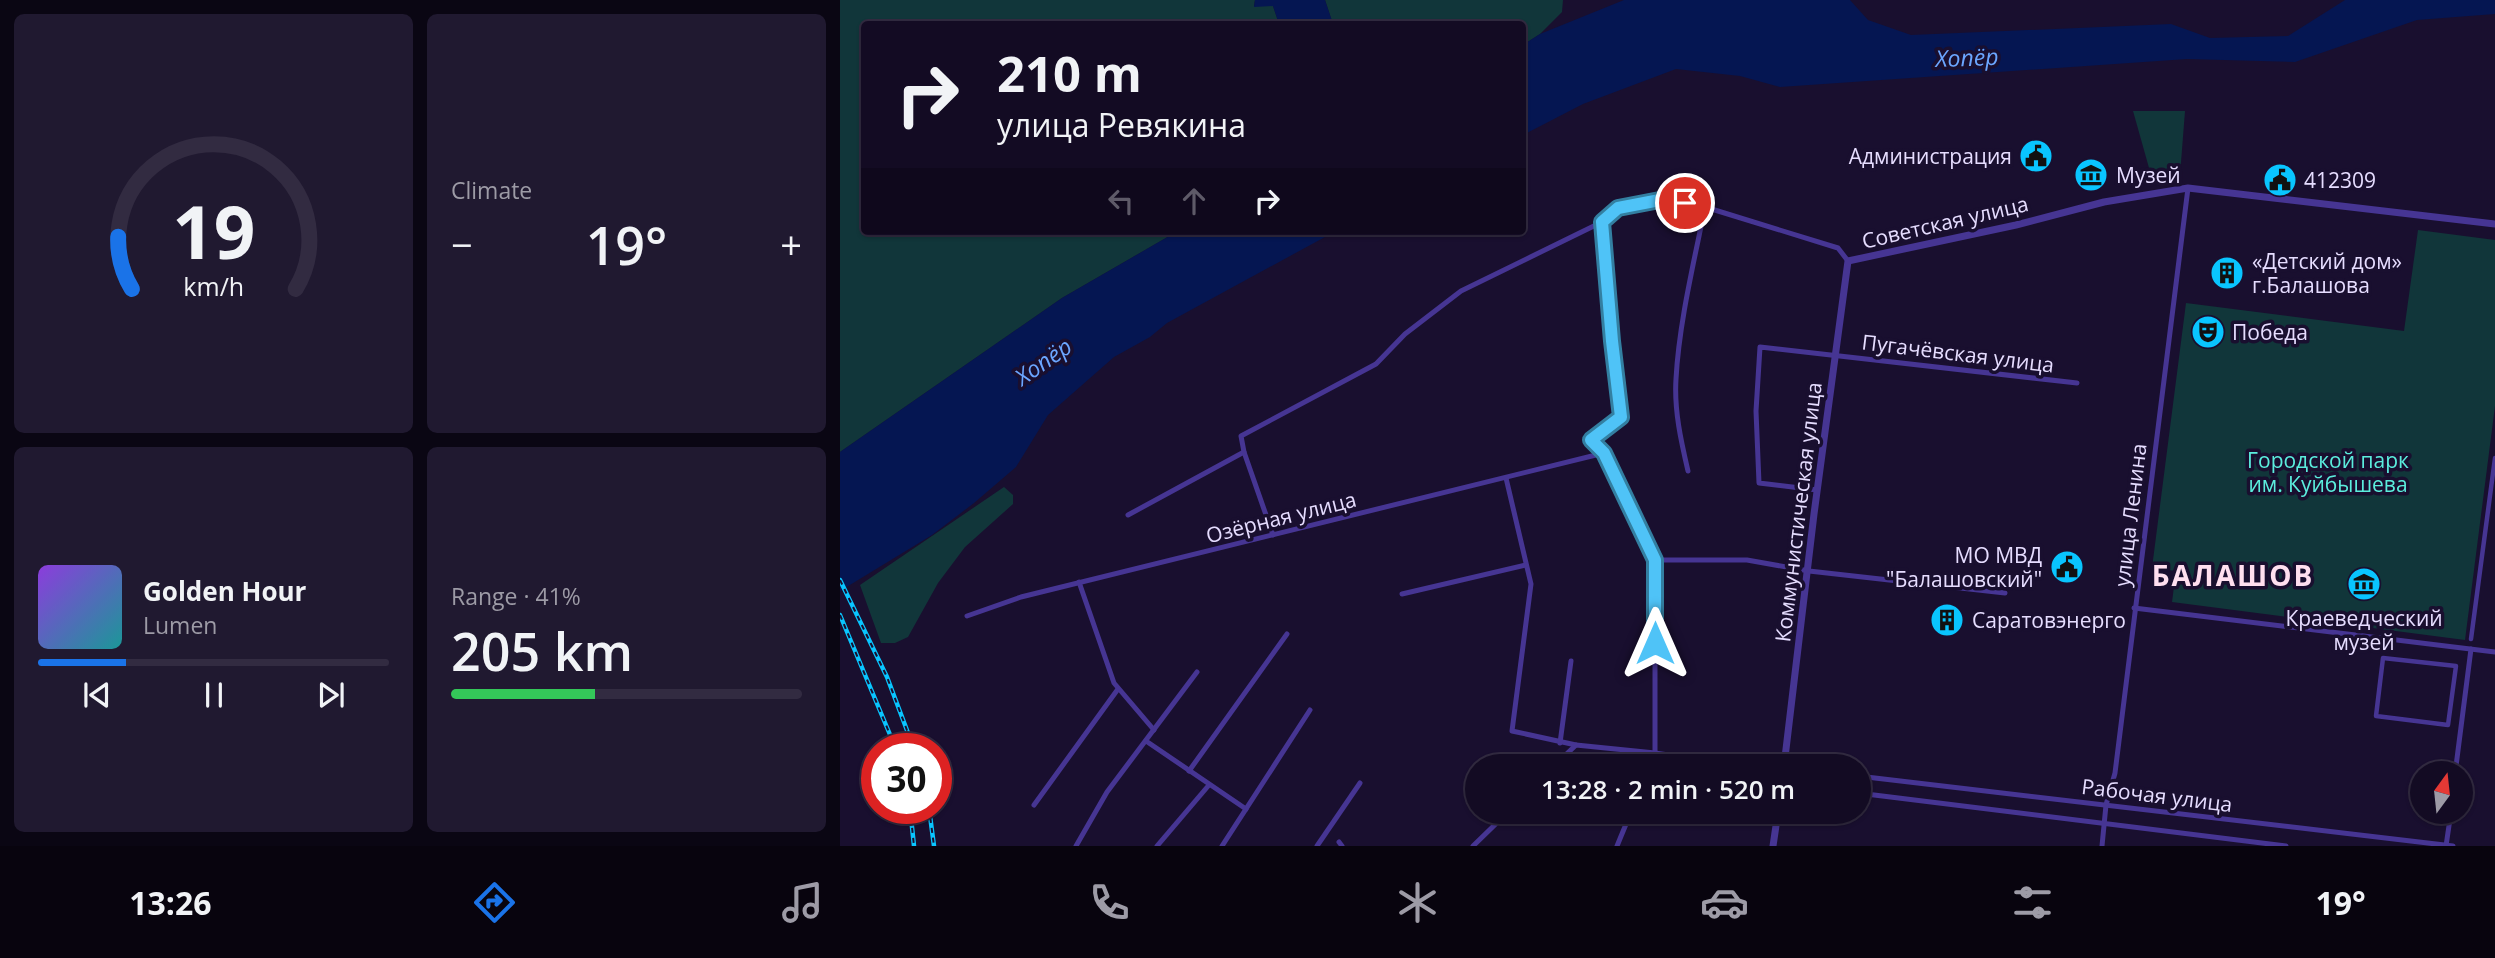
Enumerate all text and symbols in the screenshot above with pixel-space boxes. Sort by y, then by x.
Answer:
text: 210 m [997,40,1142,106]
water label: Хопёр [1933,40,1999,74]
icon: right [882,49,973,140]
text: улица Ревякина [997,103,1246,146]
public building icon: Администрация [2017,137,2055,175]
place label: Администрация [1849,142,2012,170]
museum icon: Музей [2072,156,2110,194]
place label: Музей [2116,161,2181,189]
public building icon: 412309 [2261,161,2299,199]
place label: 412309 [2304,166,2376,194]
pin [1655,173,1715,233]
text: Climate [451,174,532,206]
text: 19 [172,182,255,281]
icon: left [1102,182,1140,220]
icon: ahead [1175,182,1213,220]
icon: right [1248,182,1286,220]
icon: arrive [1666,184,1704,222]
street label: Советская улица [1859,189,2031,255]
text: 19° [586,209,667,280]
text: − [451,218,473,270]
text: + [780,218,802,270]
place label: «Детский дом» г.Балашова [2252,247,2402,299]
building icon: «Детский дом» г.Балашова [2208,254,2246,292]
text: km/h [183,269,244,303]
theatre icon: Победа [2189,313,2227,351]
place label: Победа [2232,318,2308,346]
street label: Пугачёвская улица [1860,327,2056,379]
water label: Хопёр [1006,330,1078,393]
street label: Коммунистическая улица [1768,380,1828,644]
street label: улица Ленина [2107,442,2153,588]
park label: Городской парк им. Куйбышева [2247,446,2409,498]
street label: Озёрная улица [1203,485,1359,549]
place label: МО МВД "Балашовский" [1886,541,2042,593]
public building icon: МО МВД "Балашовский" [2048,548,2086,586]
district label: БАЛАШОВ [2152,556,2314,594]
museum icon: Краеведческий музей [2345,565,2383,603]
text: Golden Hour [143,573,306,609]
text: Range · 41% [451,580,581,612]
building icon: Саратовэнерго [1928,601,1966,639]
place label: Краеведческий музей [2285,604,2443,656]
position arrow [1618,606,1692,680]
place label: Саратовэнерго [1972,606,2126,634]
text: Lumen [143,609,217,641]
text: 205 km [451,615,633,686]
icon: previous [78,676,116,714]
icon: pause [195,676,233,714]
icon: next [312,676,350,714]
speed limit sign: 30 [861,733,952,824]
north arrow [2410,761,2473,824]
map controls [2410,761,2473,824]
text: 13:28 · 2 min · 520 m [1541,771,1795,807]
street label: Рабочая улица [2080,772,2234,818]
icon: directions [470,878,519,927]
icon: music [778,878,827,927]
icon: phone [1085,878,1134,927]
icon: climate [1393,878,1442,927]
icon: car [1700,878,1749,927]
icon: filters [2008,878,2057,927]
text: 13:26 [129,881,212,924]
text: 19° [2315,881,2366,924]

